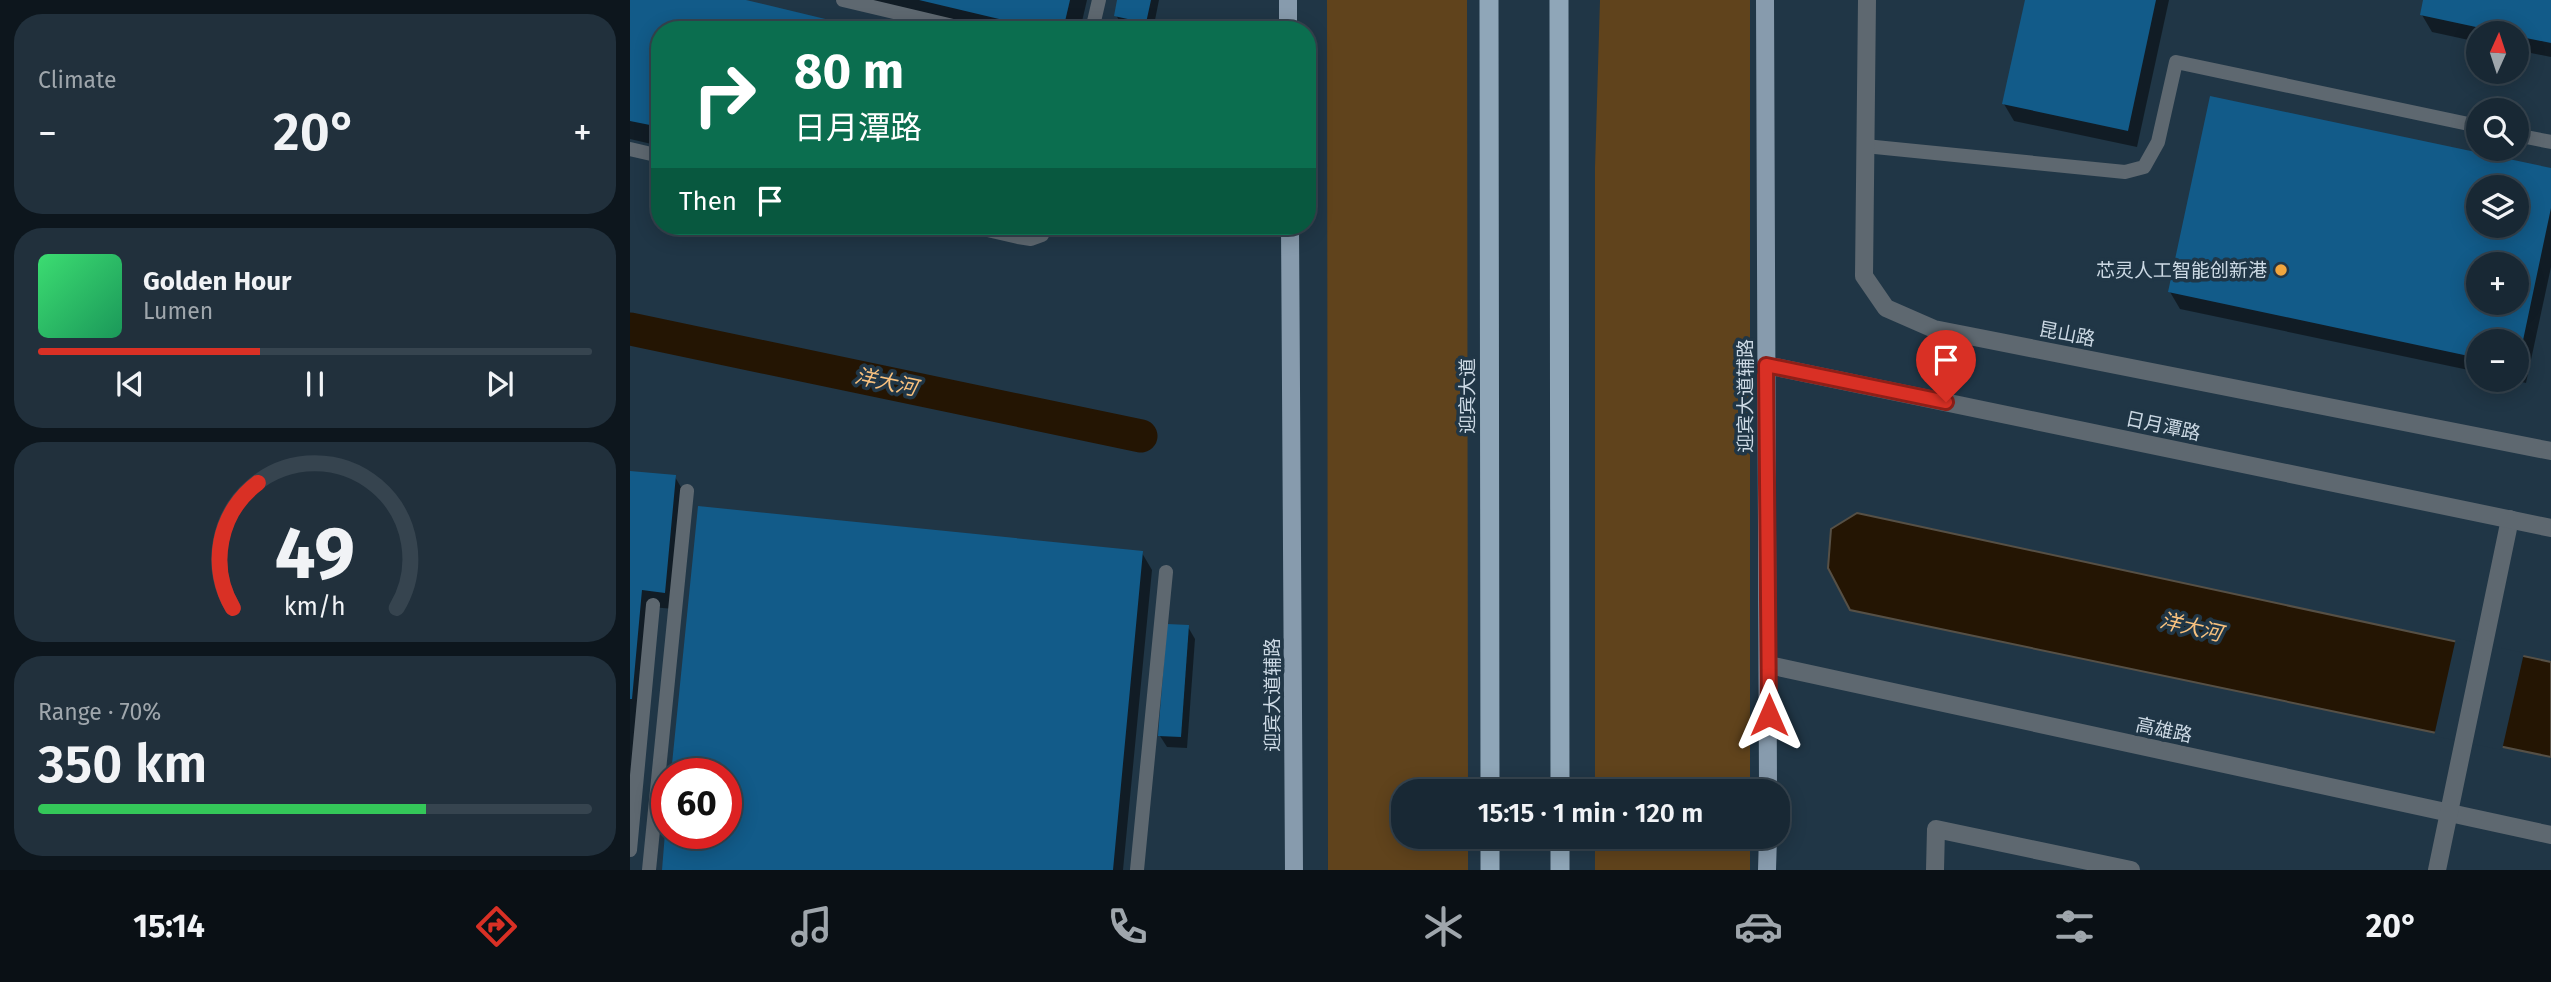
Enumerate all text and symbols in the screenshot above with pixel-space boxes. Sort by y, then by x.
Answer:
north arrow [2466,21,2529,84]
map controls [2466,21,2529,392]
text: 80 m [794,42,904,101]
icon: right [679,49,770,140]
text: Climate [38,66,117,94]
button: search [2466,98,2529,161]
text: 20° [273,101,357,164]
text: 日月潭路 [794,109,922,147]
text: − [38,110,57,156]
text: + [573,110,592,156]
button: layers [2466,175,2529,238]
icon: arrive [751,182,789,220]
text: Then [679,186,737,217]
button: + [2466,252,2529,315]
place label: 芯灵人工智能创新港 [2096,259,2267,282]
marker: 芯灵人工智能创新港 [2273,262,2289,278]
text: Golden Hour [143,266,291,297]
text: Lumen [143,297,213,325]
street label: 昆山路 [2037,317,2097,351]
button: − [2466,329,2529,392]
pin [1916,330,1976,402]
street label: 迎宾大道辅路 [1734,339,1757,453]
icon: arrive [1927,341,1965,379]
street label: 迎宾大道 [1456,358,1479,434]
water label: 洋大河 [852,363,923,402]
icon: previous [111,365,149,403]
icon: pause [296,365,334,403]
icon: next [481,365,519,403]
street label: 日月潭路 [2123,407,2203,445]
text: 49 [275,510,355,597]
text: km/h [284,592,346,622]
water label: 洋大河 [2157,607,2229,648]
street label: 迎宾大道辅路 [1261,638,1284,752]
position arrow [1732,678,1806,752]
text: Range · 70% [38,698,161,726]
street label: 高雄路 [2134,713,2194,747]
text: 350 km [38,733,207,796]
speed limit sign: 60 [651,758,742,849]
text: 15:15 · 1 min · 120 m [1478,798,1703,829]
icon: directions [472,902,521,951]
icon: music [787,902,836,951]
icon: phone [1103,902,1152,951]
icon: climate [1419,902,1468,951]
icon: car [1734,902,1783,951]
icon: filters [2050,902,2099,951]
text: 15:14 [133,907,205,945]
text: 20° [2366,907,2418,945]

